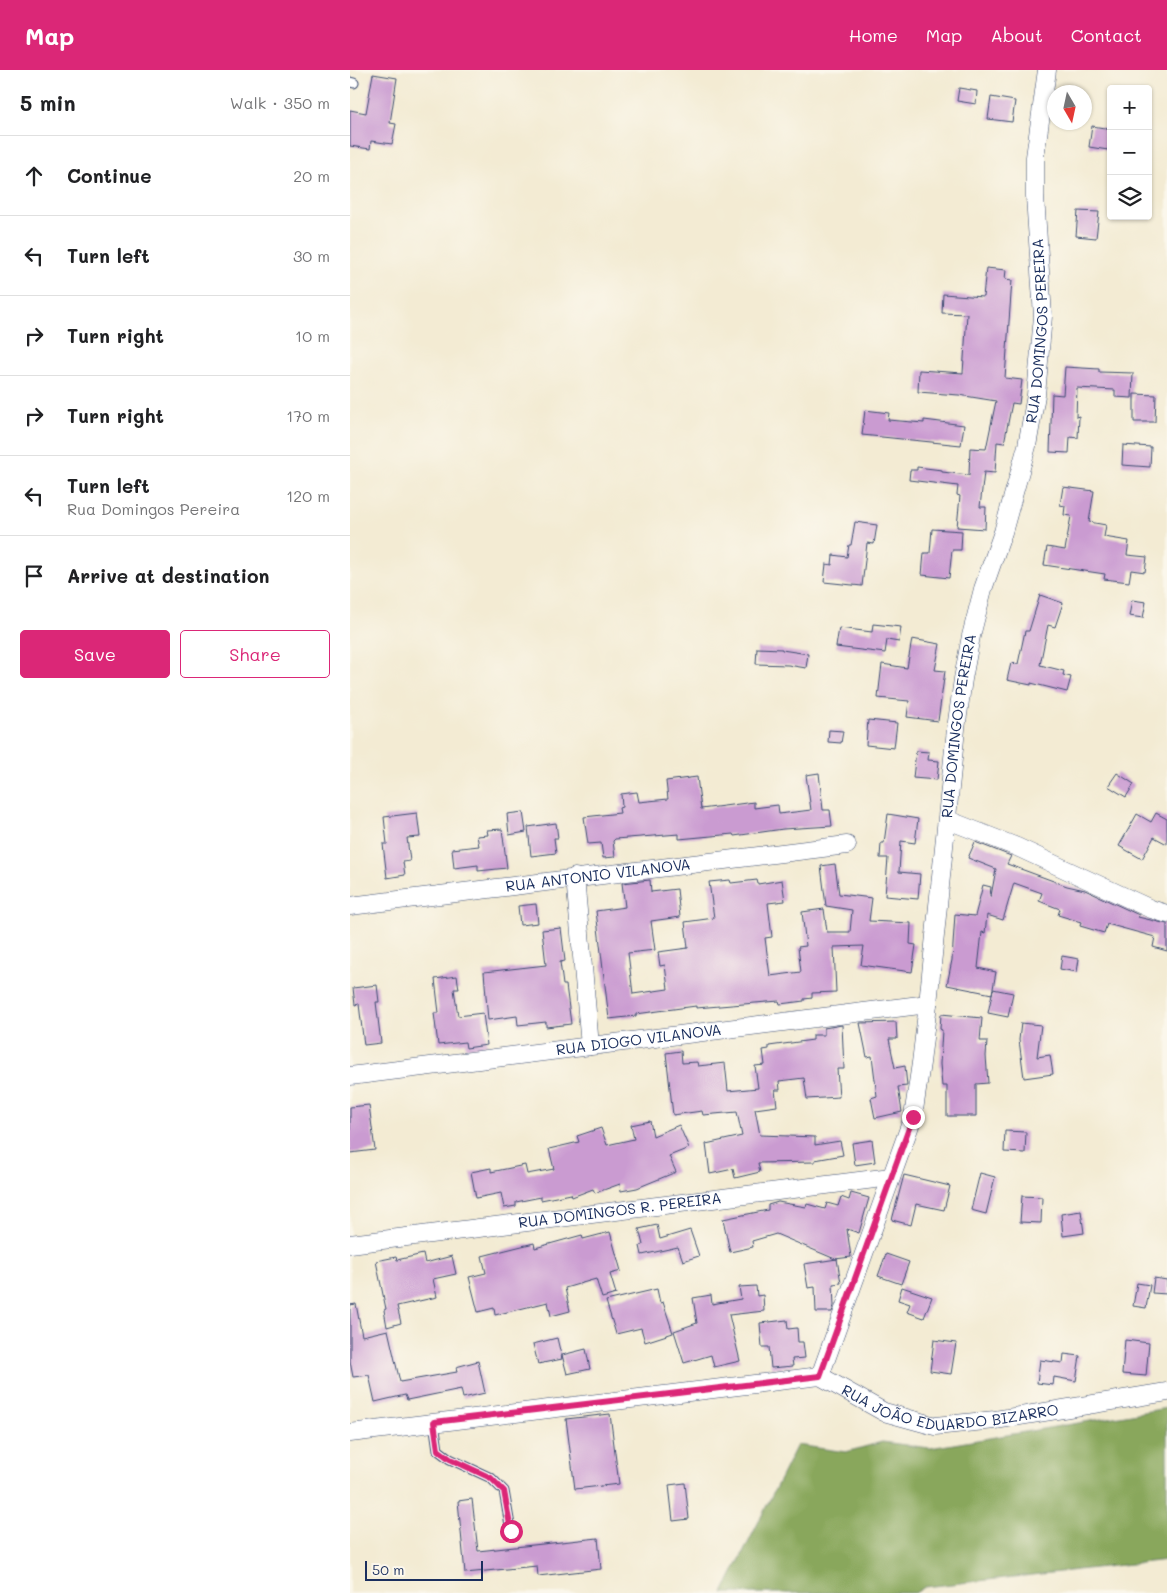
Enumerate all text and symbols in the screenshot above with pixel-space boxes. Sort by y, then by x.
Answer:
text: Map [25,20,74,51]
text: Home [849,23,898,47]
text: Map [926,23,962,47]
text: About [990,23,1043,47]
text: Contact [1071,23,1142,47]
north arrow [1047,85,1092,130]
map controls [1107,85,1152,220]
button: + [1107,85,1152,130]
text: 5 min [20,89,76,116]
text: Walk · 350 m [230,92,330,113]
button: − [1107,130,1152,175]
icon: ahead [20,162,48,190]
text: Continue [67,163,152,188]
text: 20 m [293,165,330,186]
button: layers [1107,175,1152,220]
street label: RUA DOMINGOS PEREIRA [1020,238,1052,425]
icon: left [20,242,48,270]
text: Turn left [67,243,150,268]
text: 30 m [293,245,330,266]
icon: right [20,322,48,350]
text: Turn right [67,323,164,348]
text: 10 m [295,325,330,346]
icon: right [20,402,48,430]
text: Turn right [67,403,164,428]
text: 170 m [286,405,330,426]
text: Turn left [67,473,150,498]
icon: left [20,482,48,510]
text: 120 m [286,485,330,506]
text: Rua Domingos Pereira [67,498,240,519]
icon: arrive [20,562,48,590]
text: Arrive at destination [67,563,270,588]
button: Save [20,630,170,678]
button: Share [180,630,330,678]
street label: RUA DOMINGOS PEREIRA [936,632,980,819]
street label: RUA ANTONIO VILANOVA [504,853,692,896]
street label: RUA DIOGO VILANOVA [555,1019,723,1059]
route end [902,1106,925,1129]
street label: RUA DOMINGOS R. PEREIRA [517,1187,722,1232]
street label: RUA JOÃO EDUARDO BIZARRO [838,1379,1060,1435]
route start [500,1520,523,1543]
scale bar [365,1558,482,1581]
text: 50 m [372,1560,404,1579]

